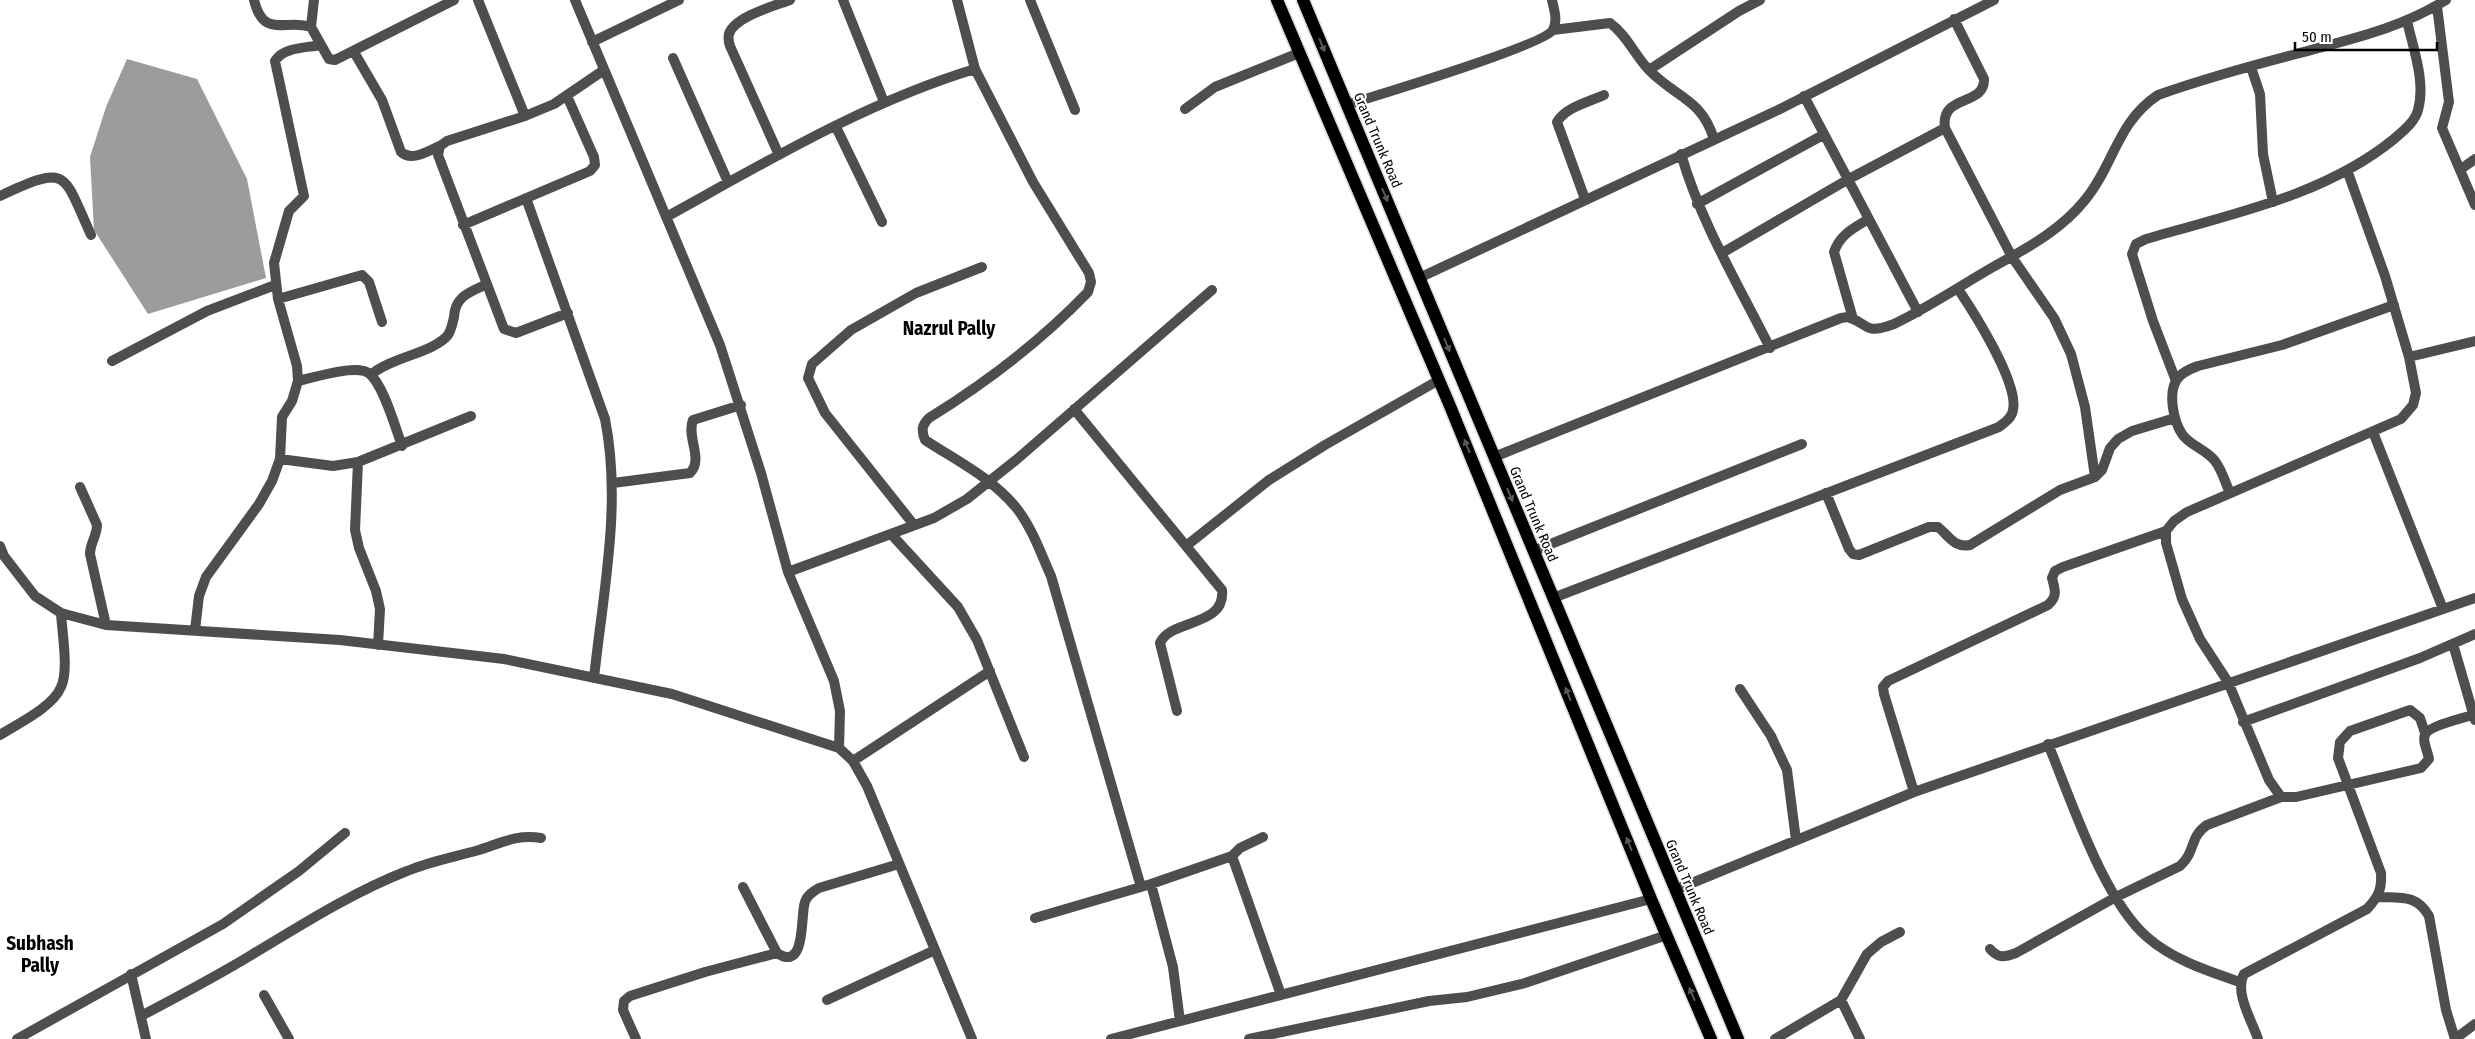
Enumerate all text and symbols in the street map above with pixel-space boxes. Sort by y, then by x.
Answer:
scale bar [2295,20,2438,52]
text: 50 m [2302,28,2332,46]
one-way arrow [1318,38,1326,52]
street label: Grand Trunk Road [1350,90,1405,190]
one-way arrow [1381,188,1389,202]
district label: Nazrul Pally [903,317,996,340]
one-way arrow [1444,338,1452,352]
one-way arrow [1463,438,1471,453]
street label: Grand Trunk Road [1506,464,1561,564]
one-way arrow [1506,488,1514,503]
one-way arrow [1563,687,1571,701]
one-way arrow [1625,837,1632,852]
street label: Grand Trunk Road [1662,837,1717,937]
district label: Subhash Pally [6,932,74,977]
one-way arrow [1688,987,1696,1001]

